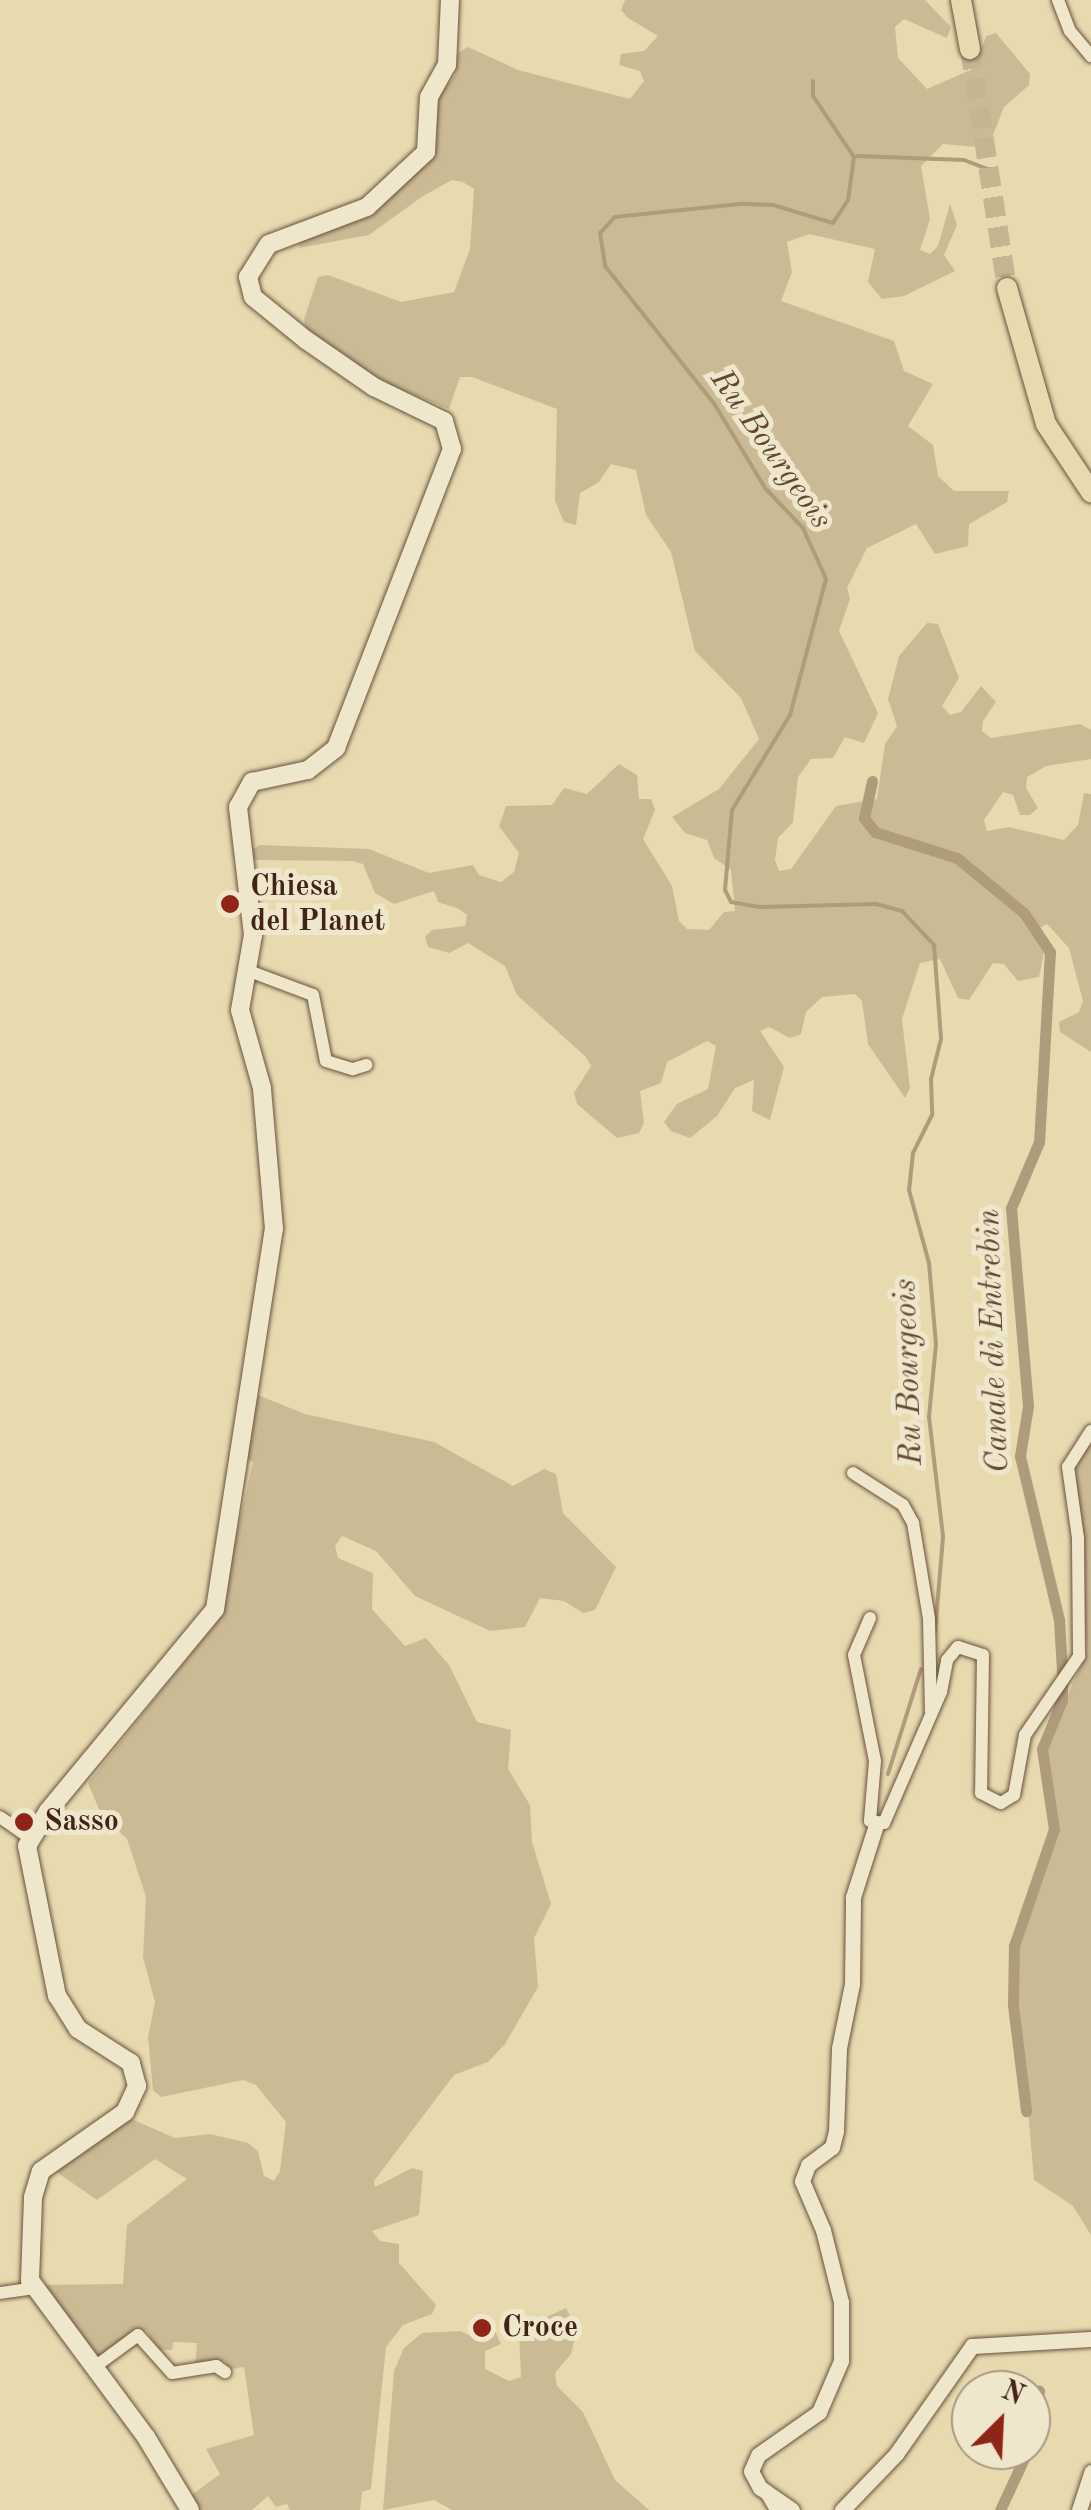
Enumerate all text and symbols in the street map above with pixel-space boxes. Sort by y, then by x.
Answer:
water label: Ru Bourgeois [701,363,839,537]
place label: Chiesa del Planet [250,869,385,940]
marker: Chiesa del Planet [219,893,241,915]
water label: Canale di Entrebin [971,1208,1019,1474]
water label: Ru Bourgeois [888,1278,932,1466]
place label: Sasso [44,1804,119,1840]
marker: Sasso [13,1811,35,1833]
place label: Croce [502,2310,578,2346]
marker: Croce [471,2317,493,2339]
north arrow [951,2370,1051,2470]
text: N [997,2377,1028,2412]

